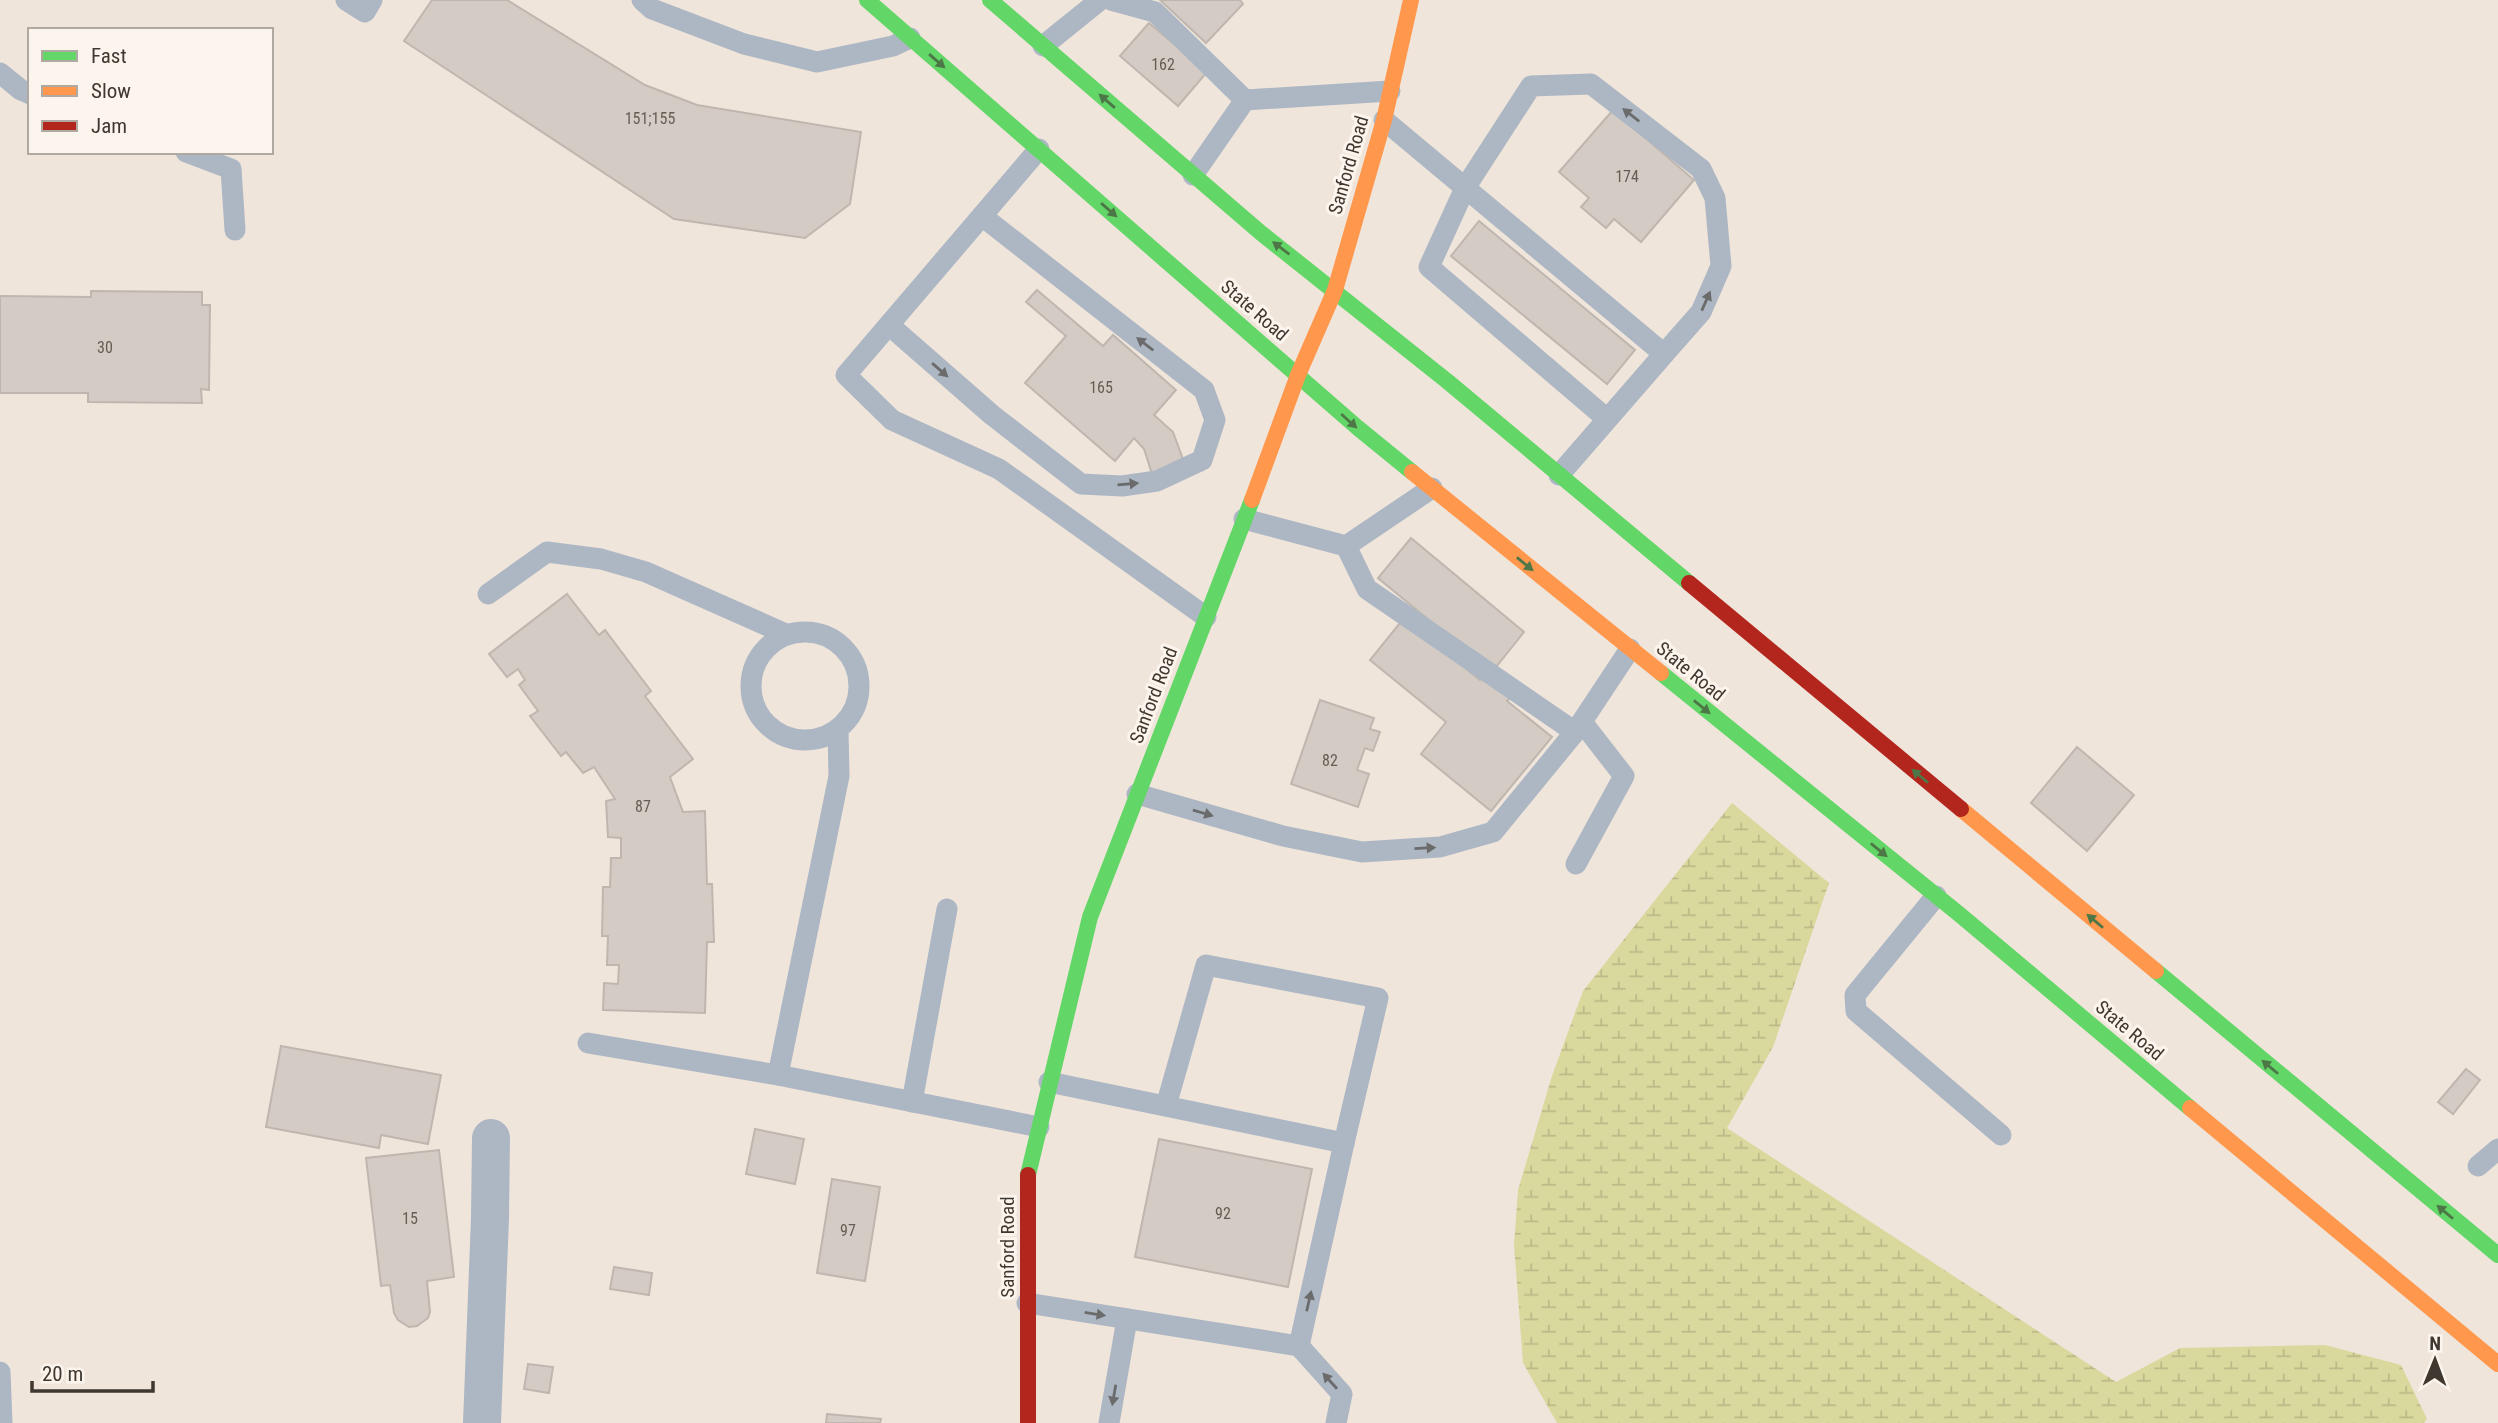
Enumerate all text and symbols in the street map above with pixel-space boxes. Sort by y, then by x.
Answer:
legend [28,28,273,154]
text: Fast [91,44,127,68]
one-way arrow [928,53,946,69]
house number: 162 [1151,55,1175,74]
text: Slow [91,79,131,103]
one-way arrow [1099,94,1116,109]
one-way arrow [1622,107,1640,122]
house number: 151;155 [625,109,675,128]
street label: Sanford Road [1323,113,1373,217]
text: Jam [91,114,127,138]
house number: 174 [1615,167,1639,186]
one-way arrow [1100,202,1118,218]
one-way arrow [1272,242,1290,256]
street label: State Road [1216,275,1293,346]
one-way arrow [1700,291,1712,311]
house number: 30 [97,338,113,357]
one-way arrow [1136,338,1154,352]
one-way arrow [931,362,949,378]
house number: 165 [1089,378,1113,397]
one-way arrow [1340,412,1357,428]
one-way arrow [1117,478,1139,489]
one-way arrow [1516,557,1534,572]
street label: State Road [1652,637,1730,706]
street label: Sanford Road [1125,644,1182,747]
one-way arrow [1693,700,1711,715]
house number: 82 [1322,751,1338,770]
one-way arrow [1912,769,1929,784]
house number: 87 [635,797,651,816]
one-way arrow [1192,808,1213,818]
one-way arrow [1414,842,1436,853]
one-way arrow [1870,843,1888,858]
one-way arrow [2087,914,2105,929]
street label: State Road [2091,995,2168,1065]
one-way arrow [2262,1060,2279,1075]
street label: Sanford Road [996,1196,1019,1298]
house number: 92 [1215,1204,1231,1223]
one-way arrow [2437,1205,2454,1220]
house number: 15 [402,1209,418,1228]
house number: 97 [840,1221,856,1240]
one-way arrow [1303,1290,1314,1312]
one-way arrow [1084,1308,1106,1319]
north arrow [2400,1325,2470,1395]
text: N [2429,1332,2441,1355]
scale bar [32,1350,152,1394]
text: 20 m [42,1362,83,1386]
one-way arrow [1322,1372,1338,1390]
one-way arrow [1108,1384,1119,1406]

